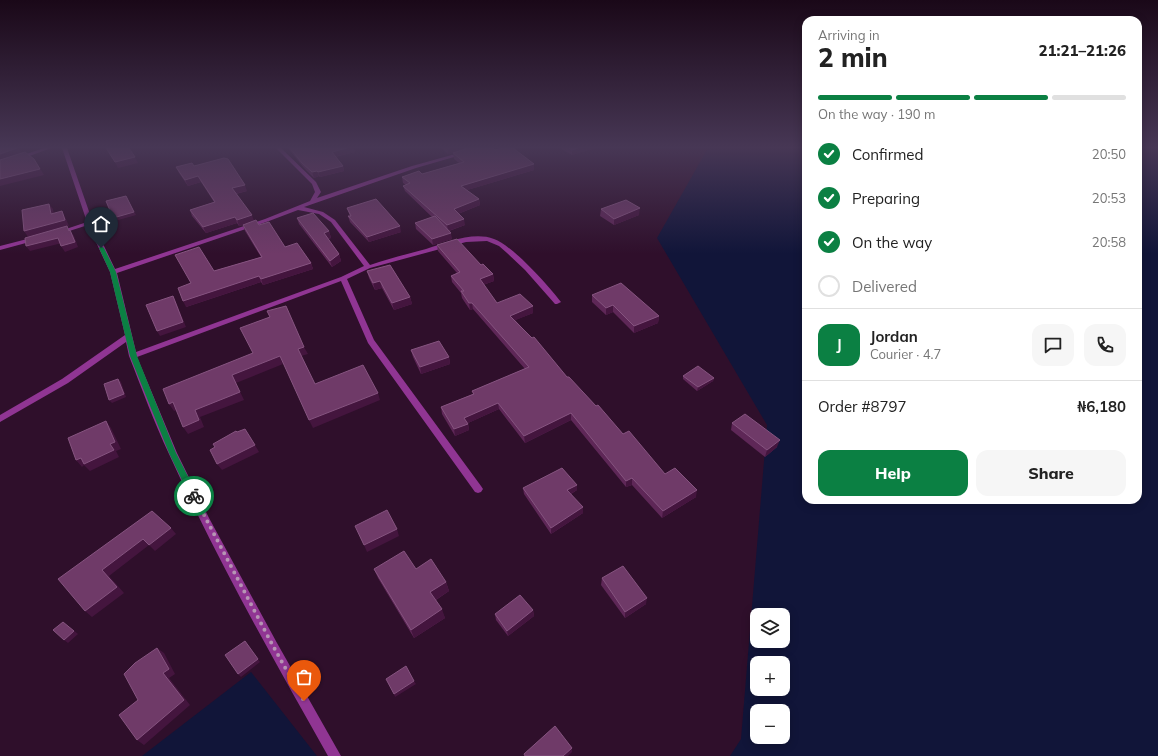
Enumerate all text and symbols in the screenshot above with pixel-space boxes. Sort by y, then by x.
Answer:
text: Arriving in [818,27,880,43]
text: 2 min [818,41,888,74]
text: 21:21–21:26 [1039,41,1126,60]
text: On the way · 190 m [818,106,935,122]
icon: check [818,143,840,165]
text: Confirmed [852,145,923,164]
text: 20:50 [1092,146,1126,162]
icon: check [818,187,840,209]
text: Preparing [852,189,920,208]
text: 20:53 [1092,190,1126,206]
pin [84,207,118,248]
icon: home [90,213,112,235]
icon: check [818,231,840,253]
text: On the way [852,233,932,252]
text: 20:58 [1092,234,1126,250]
text: Delivered [852,277,917,296]
button: chat [1032,324,1074,366]
button: phone [1084,324,1126,366]
text: Jordan [870,327,918,346]
text: J [836,335,842,354]
text: Courier · 4.7 [870,346,941,362]
text: Order #8797 [818,397,906,416]
text: ₦6,180 [1077,397,1126,416]
button: Help [818,450,968,496]
button: Share [976,450,1126,496]
courier [174,476,214,516]
icon: bike [183,485,205,507]
map controls [750,608,790,744]
button: layers [750,608,790,648]
button: + [750,656,790,696]
pin [287,660,321,701]
icon: bag [293,666,315,688]
button: − [750,704,790,744]

